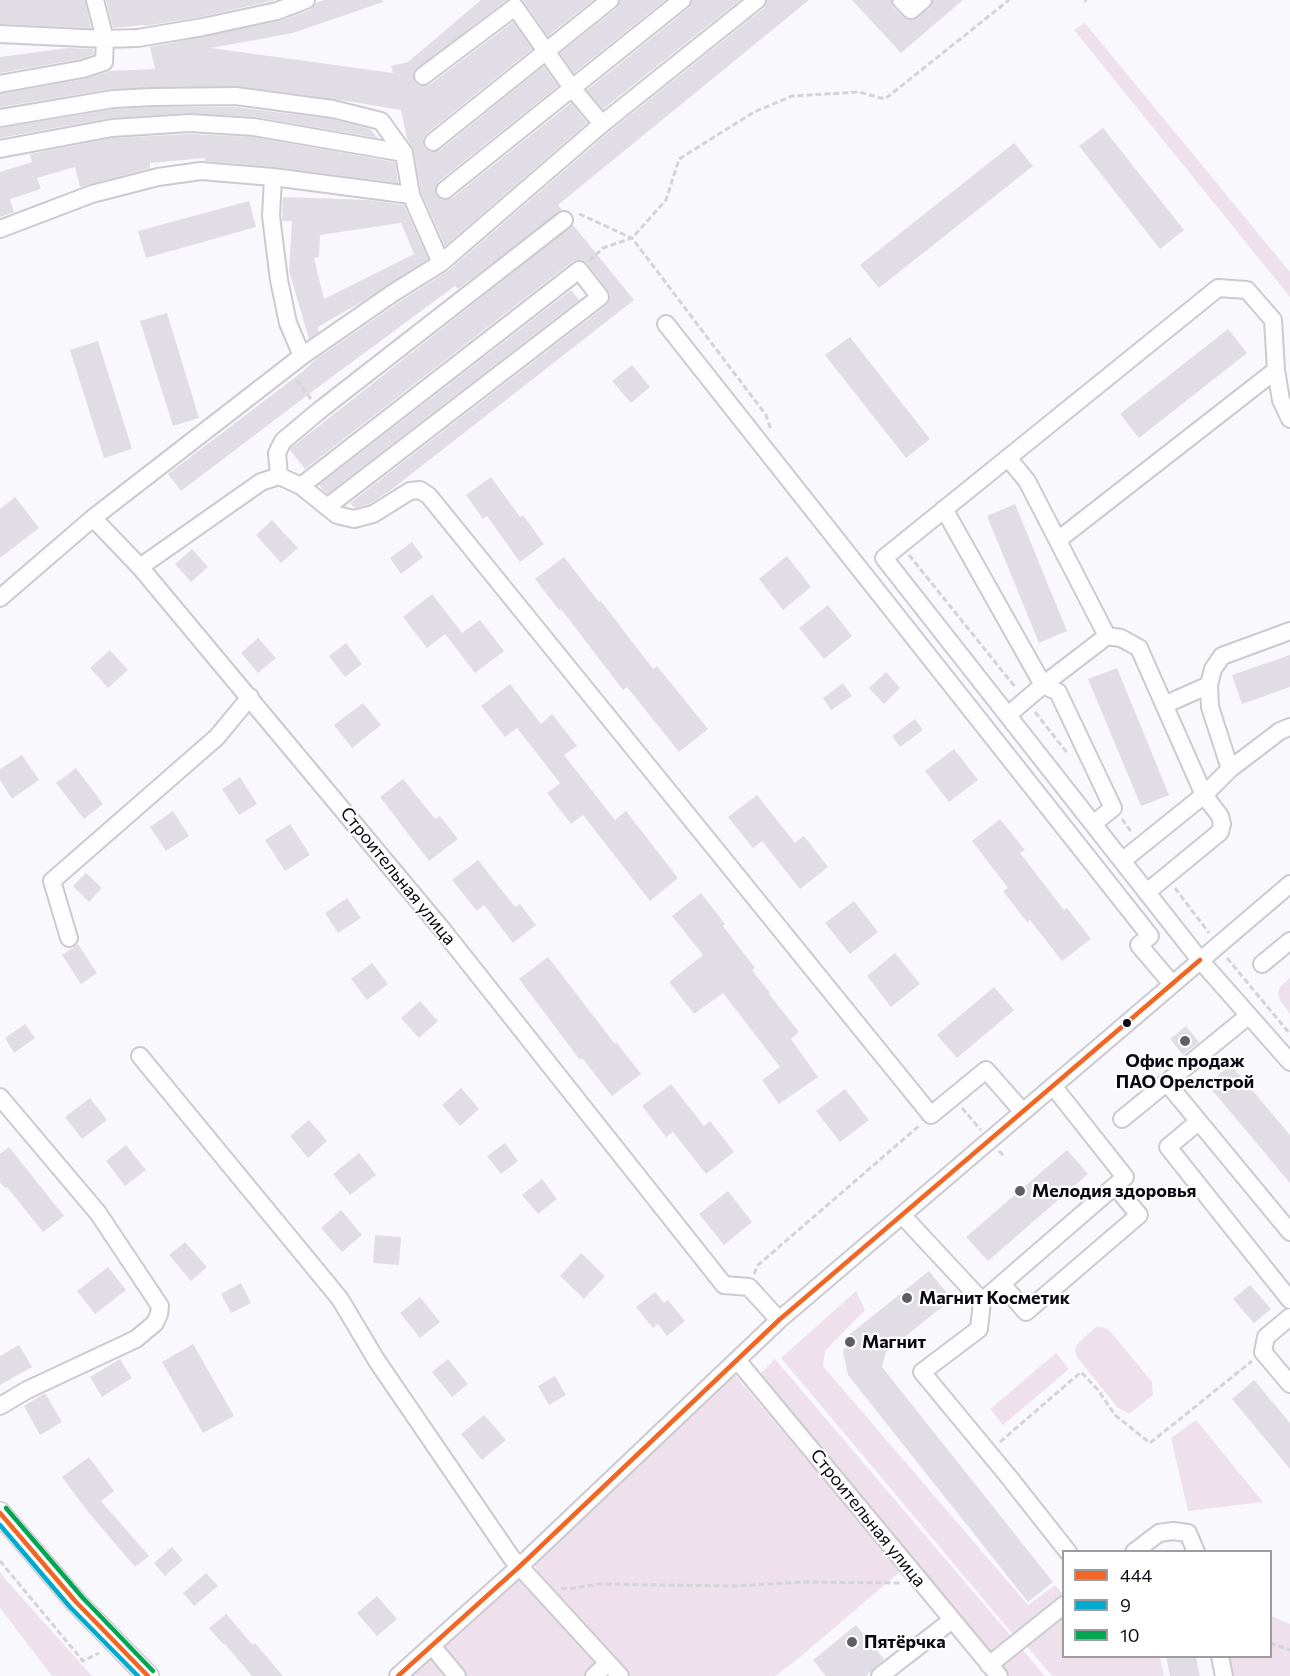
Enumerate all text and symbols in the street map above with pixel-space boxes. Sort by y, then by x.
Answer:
street label: Строительная улица [336,803,460,949]
unlabelled marker [1121,1017,1133,1029]
marker: Офис продаж ПАО Орелстрой [1178,1034,1192,1048]
place label: Офис продаж ПАО Орелстрой [1116,1050,1254,1092]
place label: Мелодия здоровья [1032,1180,1196,1202]
marker: Мелодия здоровья [1013,1184,1027,1198]
place label: Магнит Косметик [919,1287,1070,1309]
marker: Магнит Косметик [900,1291,914,1305]
place label: Магнит [862,1331,926,1353]
marker: Магнит [843,1335,857,1349]
street label: Строительная улица [806,1445,930,1591]
legend [1062,1550,1272,1658]
text: 444 [1120,1564,1152,1586]
text: 9 [1120,1594,1131,1616]
text: 10 [1120,1624,1139,1646]
place label: Пятёрчка [864,1631,946,1653]
marker: Пятёрчка [845,1635,859,1649]

